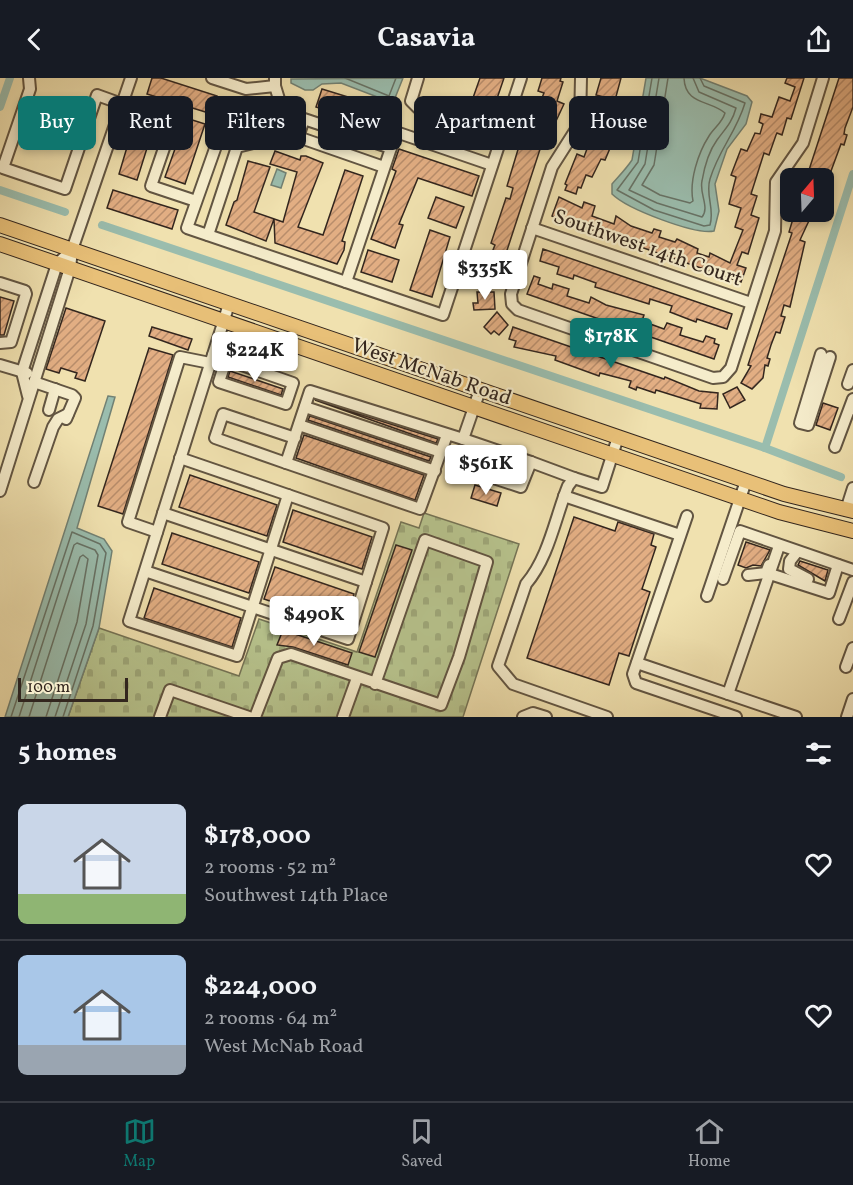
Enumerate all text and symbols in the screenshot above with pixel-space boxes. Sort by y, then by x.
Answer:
text: Casavia [378,20,475,58]
icon: back [18,23,51,56]
icon: share [802,23,835,56]
chip: Buy [18,96,96,150]
chip: Rent [108,96,193,150]
chip: Filters [205,96,306,150]
chip: New [318,96,402,150]
chip: Apartment [414,96,557,150]
chip: House [569,96,669,150]
north arrow [780,168,834,222]
map controls [780,168,834,222]
street label: Southwest 14th Court [549,202,746,294]
pin: $335K [443,250,527,301]
text: $335K [457,255,513,283]
pin: $178K [569,318,653,369]
text: $178K [584,323,638,351]
street label: West McNab Road [348,331,515,413]
pin: $224K [213,332,297,383]
text: $224K [226,337,284,365]
pin: $561K [444,445,528,496]
text: $561K [459,450,513,478]
pin: $490K [272,596,356,647]
text: $490K [284,601,344,629]
scale bar [18,675,128,702]
text: 100 m [27,677,70,699]
text: 5 homes [18,735,117,771]
icon: filters [802,737,835,770]
text: $178,000 [204,818,311,854]
icon: home [66,828,138,900]
icon: heart [802,848,835,881]
text: 2 rooms · 52 m² [204,854,336,882]
text: Southwest 14th Place [204,882,388,910]
text: $224,000 [204,969,317,1005]
icon: home [66,979,138,1051]
icon: heart [802,999,835,1032]
text: 2 rooms · 64 m² [204,1005,337,1033]
text: West McNab Road [204,1033,364,1061]
tab: Map [123,1115,156,1173]
tab: Saved [401,1115,442,1173]
tab: Home [688,1115,730,1173]

